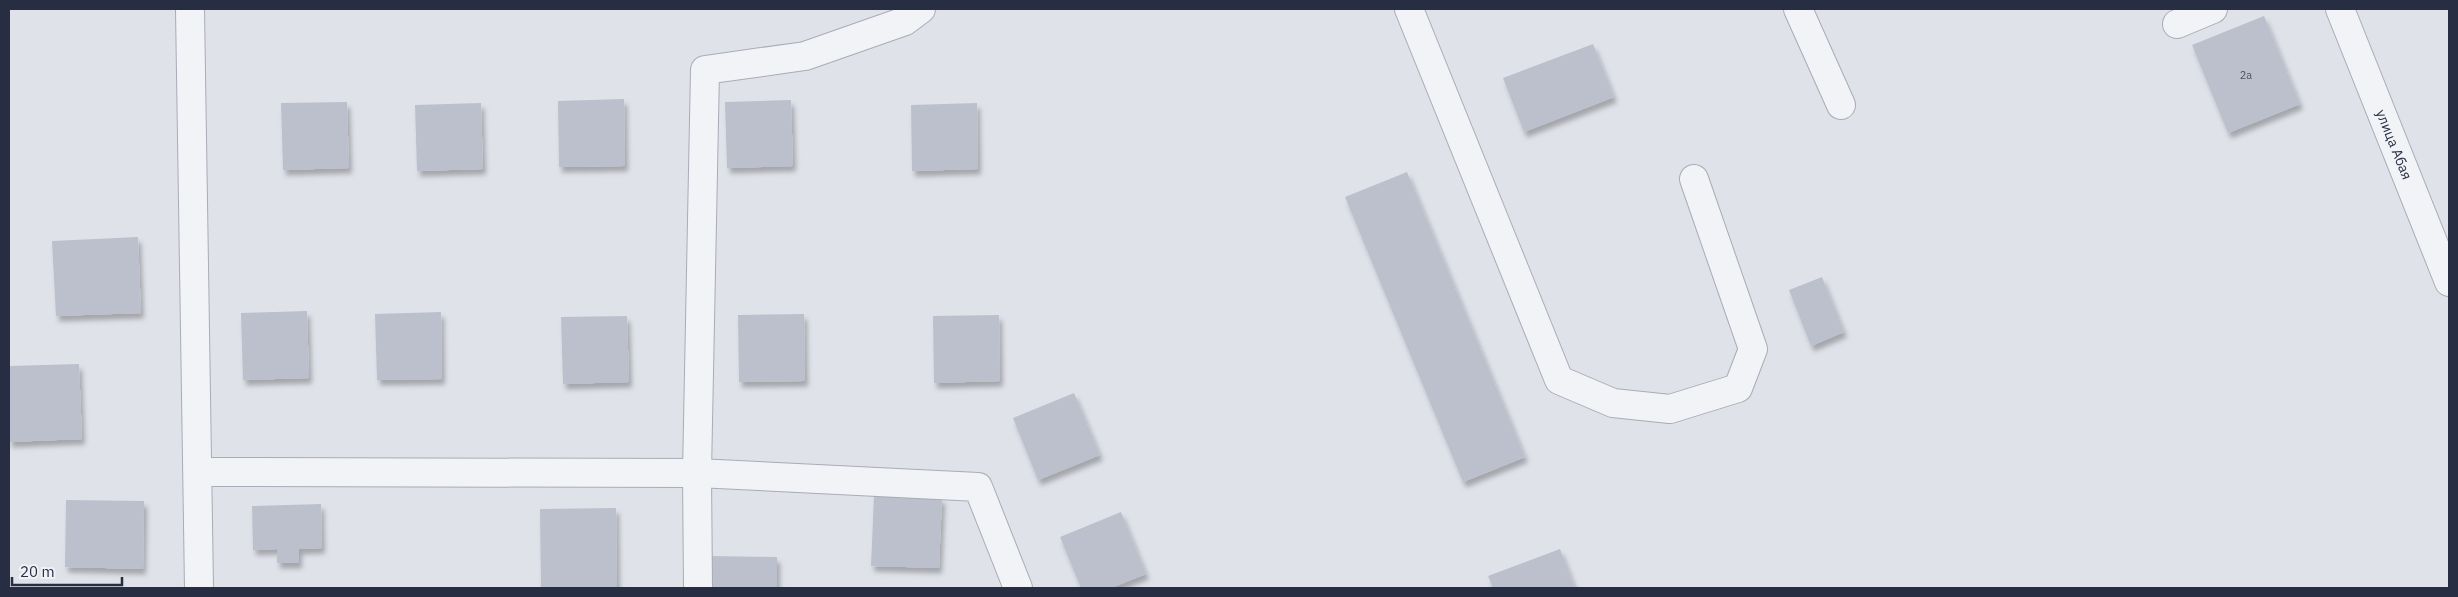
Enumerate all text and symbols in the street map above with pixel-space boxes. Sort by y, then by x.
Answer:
house number: 2а [2240,68,2252,82]
street label: улица Абая [2372,107,2416,182]
scale bar [12,554,122,586]
text: 20 m [20,562,55,581]

